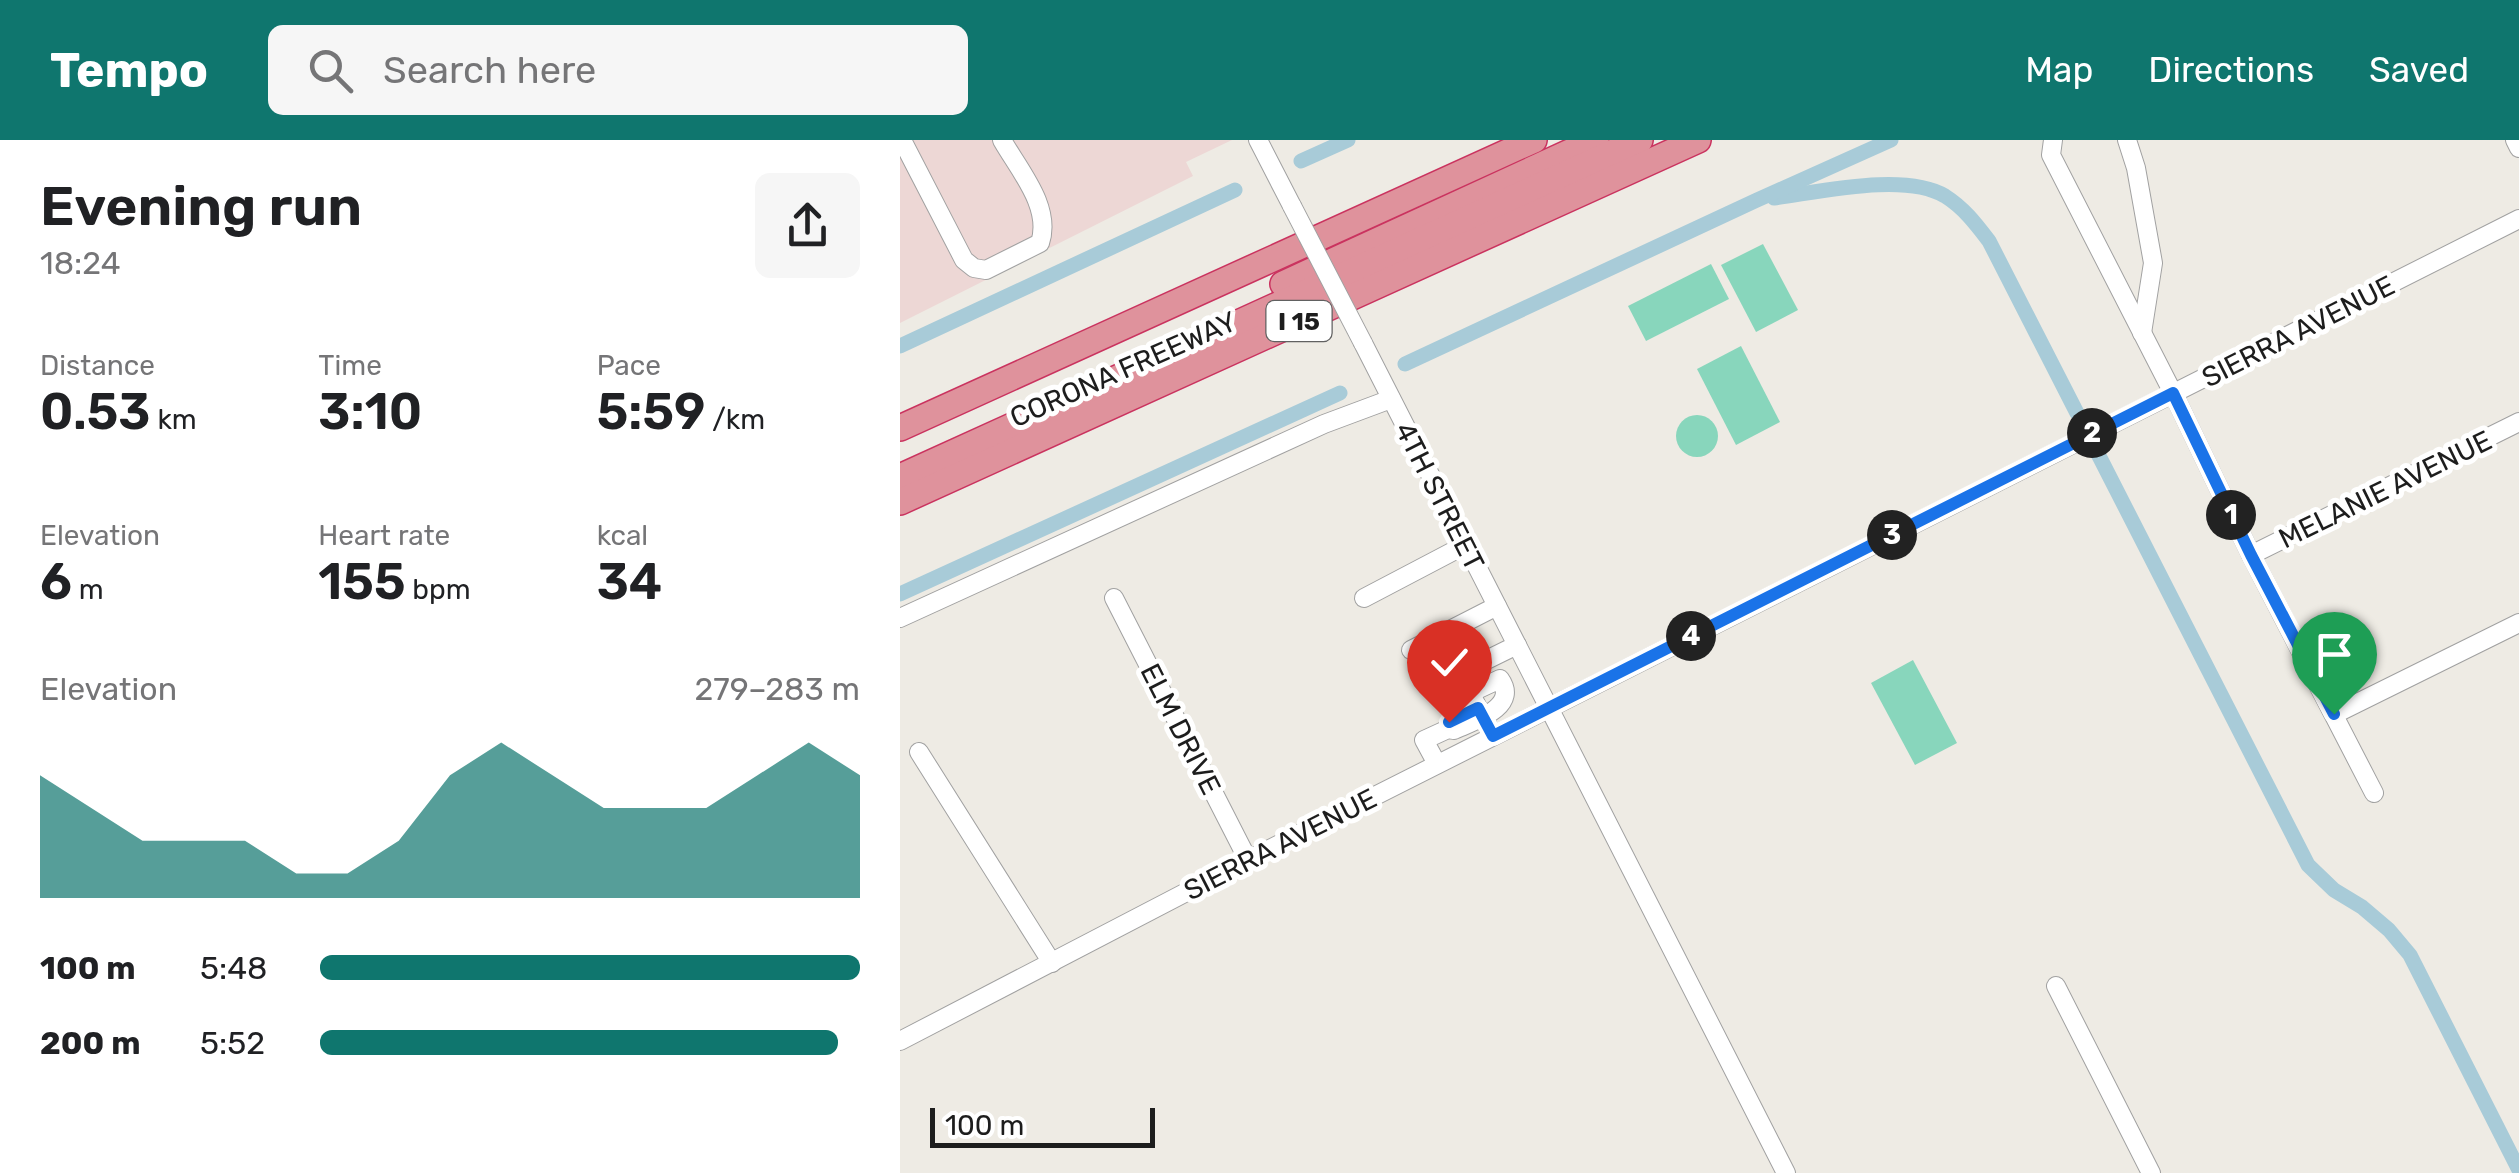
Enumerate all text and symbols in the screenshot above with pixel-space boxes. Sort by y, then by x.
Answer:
search box [268,25,968,115]
text: Tempo [50,42,208,99]
icon: search [303,43,358,98]
text: Search here [383,47,596,93]
text: Map [2025,49,2093,91]
text: Directions [2148,49,2314,91]
text: Saved [2369,49,2469,91]
button: share [755,173,860,278]
text: Evening run [40,174,362,239]
text: 18:24 [40,244,121,282]
street label: SIERRA AVENUE [2196,269,2400,394]
road number: I 15 [1266,301,1332,341]
street label: CORONA FREEWAY [1005,305,1242,434]
text: Distance [40,349,155,382]
text: Time [318,349,382,382]
text: Pace [597,349,661,382]
text: 0.53 [40,382,151,442]
text: 3:10 [318,382,422,442]
text: 5:59 [597,382,705,442]
text: km [151,403,197,436]
text: /km [705,403,765,436]
pin: 2 [2067,408,2117,458]
text: 2 [2083,416,2101,449]
street label: 4TH STREET [1388,417,1491,576]
street label: MELANIE AVENUE [2273,424,2497,555]
pin: 1 [2206,490,2256,540]
text: 1 [2224,498,2238,531]
pin: 3 [1867,510,1917,560]
text: 3 [1883,518,1901,551]
text: Elevation [40,519,160,552]
text: Heart rate [318,519,450,552]
text: kcal [597,519,648,552]
text: 6 [40,552,72,612]
text: 155 [318,552,405,612]
text: 34 [597,552,662,612]
text: m [72,573,104,606]
text: bpm [405,573,471,606]
pin: 4 [1666,611,1716,661]
pin [2292,612,2377,715]
text: 4 [1681,619,1701,652]
pin [1407,620,1492,723]
icon: arrive [2307,627,2362,682]
icon: check [1422,635,1477,690]
street label: ELM DRIVE [1134,658,1228,800]
text: Elevation [40,670,177,708]
text: 279–283 m [695,670,860,708]
street label: SIERRA AVENUE [1178,782,1382,907]
text: 100 m [40,949,136,987]
text: 5:48 [200,949,267,987]
text: 200 m [40,1024,140,1062]
text: 5:52 [200,1024,265,1062]
scale bar [930,1103,1155,1148]
text: 100 m [945,1109,1024,1142]

